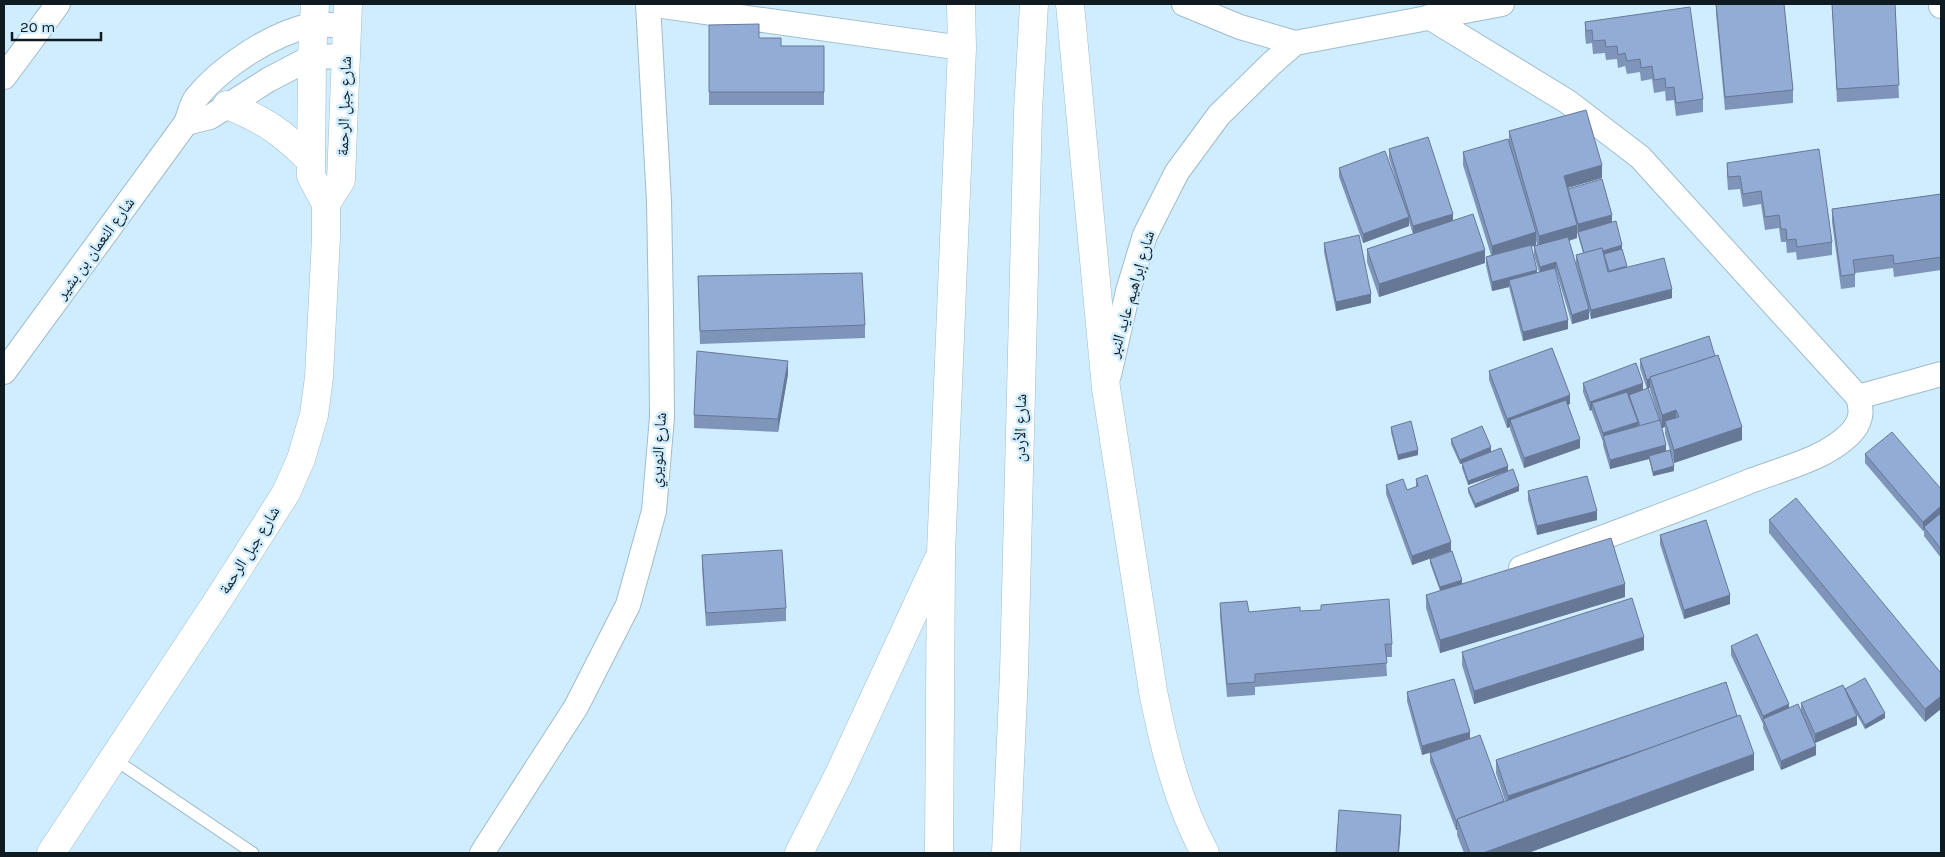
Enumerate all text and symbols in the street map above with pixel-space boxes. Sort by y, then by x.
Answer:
scale bar [12,10,101,42]
text: 20 m [20,18,55,36]
street label: شارع جبل الرحمة [333,56,356,156]
street label: شارع النعمان بن بشير [51,193,139,304]
street label: شارع إبراهيم عايد النبر [1104,228,1159,361]
street label: شارع الأردن [1010,394,1031,462]
street label: شارع النويري [646,412,673,488]
street label: شارع جبل الرحمة [214,503,284,598]

